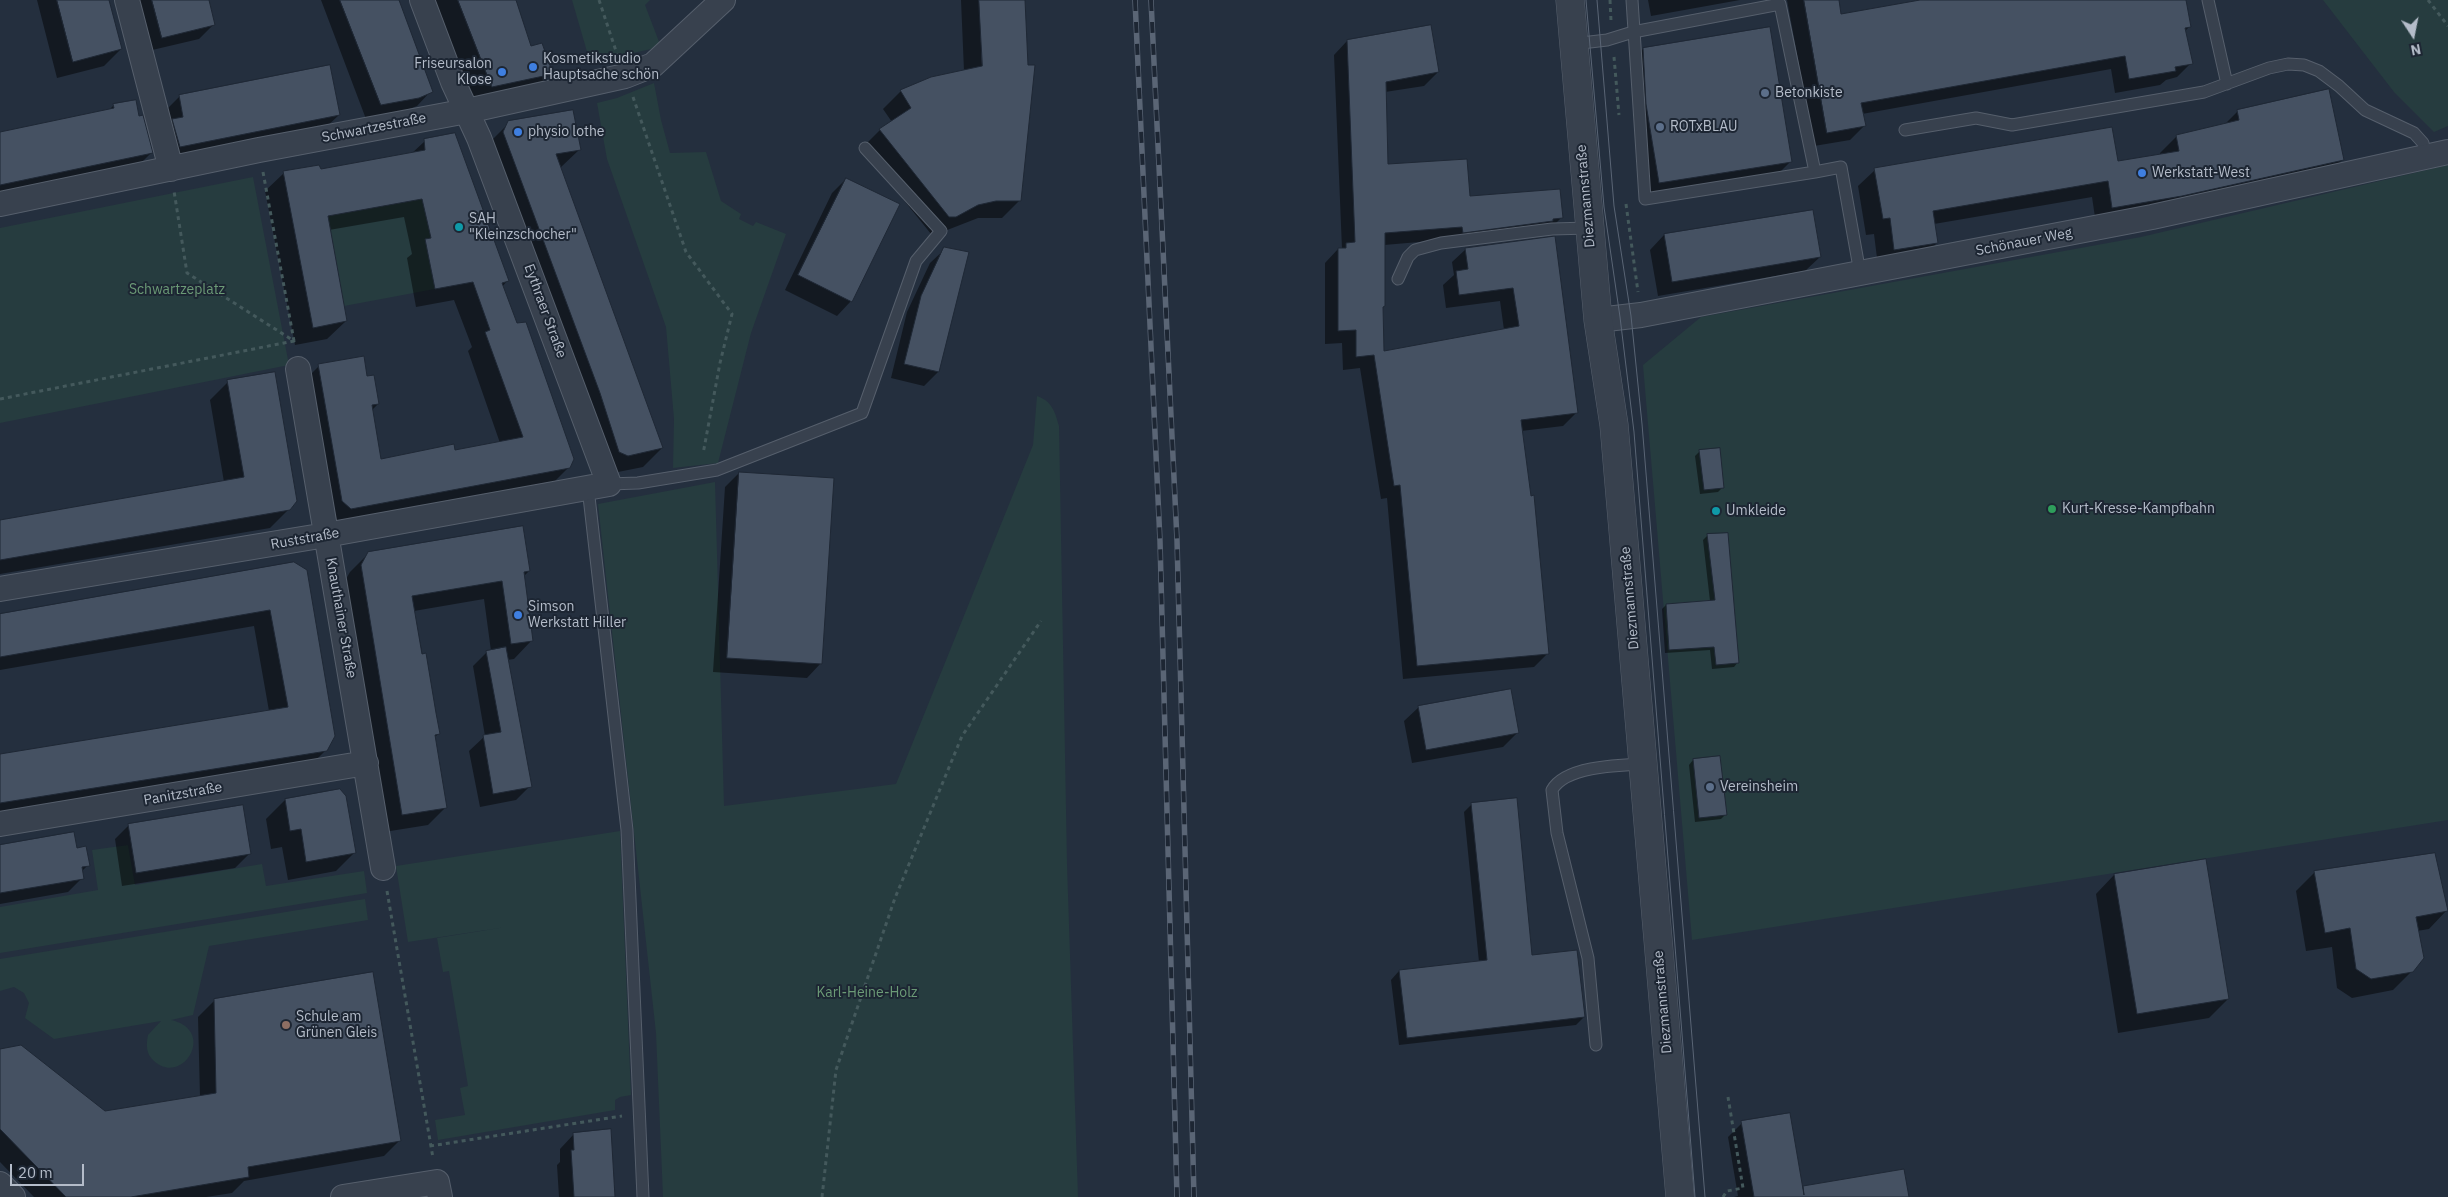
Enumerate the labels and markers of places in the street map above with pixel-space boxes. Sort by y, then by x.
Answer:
place label: Kosmetikstudio Hauptsache schön [543,51,659,84]
place label: Friseursalon Klose [414,56,492,88]
marker: Kosmetikstudio Hauptsache schön [527,61,539,73]
marker: Friseursalon Klose [496,66,508,78]
place label: Betonkiste [1775,85,1843,101]
marker: Betonkiste [1759,87,1771,99]
place label: ROTxBLAU [1670,119,1738,135]
marker: ROTxBLAU [1654,121,1666,133]
place label: physio lothe [528,124,605,140]
marker: physio lothe [512,126,524,138]
place label: Werkstatt-West [2152,165,2250,181]
marker: Werkstatt-West [2136,167,2148,179]
place label: SAH "Kleinzschocher" [469,211,577,243]
marker: SAH "Kleinzschocher" [453,221,465,233]
place label: Kurt-Kresse-Kampfbahn [2062,501,2215,517]
place label: Umkleide [1726,503,1786,519]
marker: Kurt-Kresse-Kampfbahn [2046,503,2058,515]
marker: Umkleide [1710,505,1722,517]
place label: Simson Werkstatt Hiller [528,599,626,632]
marker: Simson Werkstatt Hiller [512,609,524,621]
place label: Vereinsheim [1720,779,1798,795]
marker: Vereinsheim [1704,781,1716,793]
place label: Schule am Grünen Gleis [296,1009,377,1042]
marker: Schule am Grünen Gleis [280,1019,292,1031]

